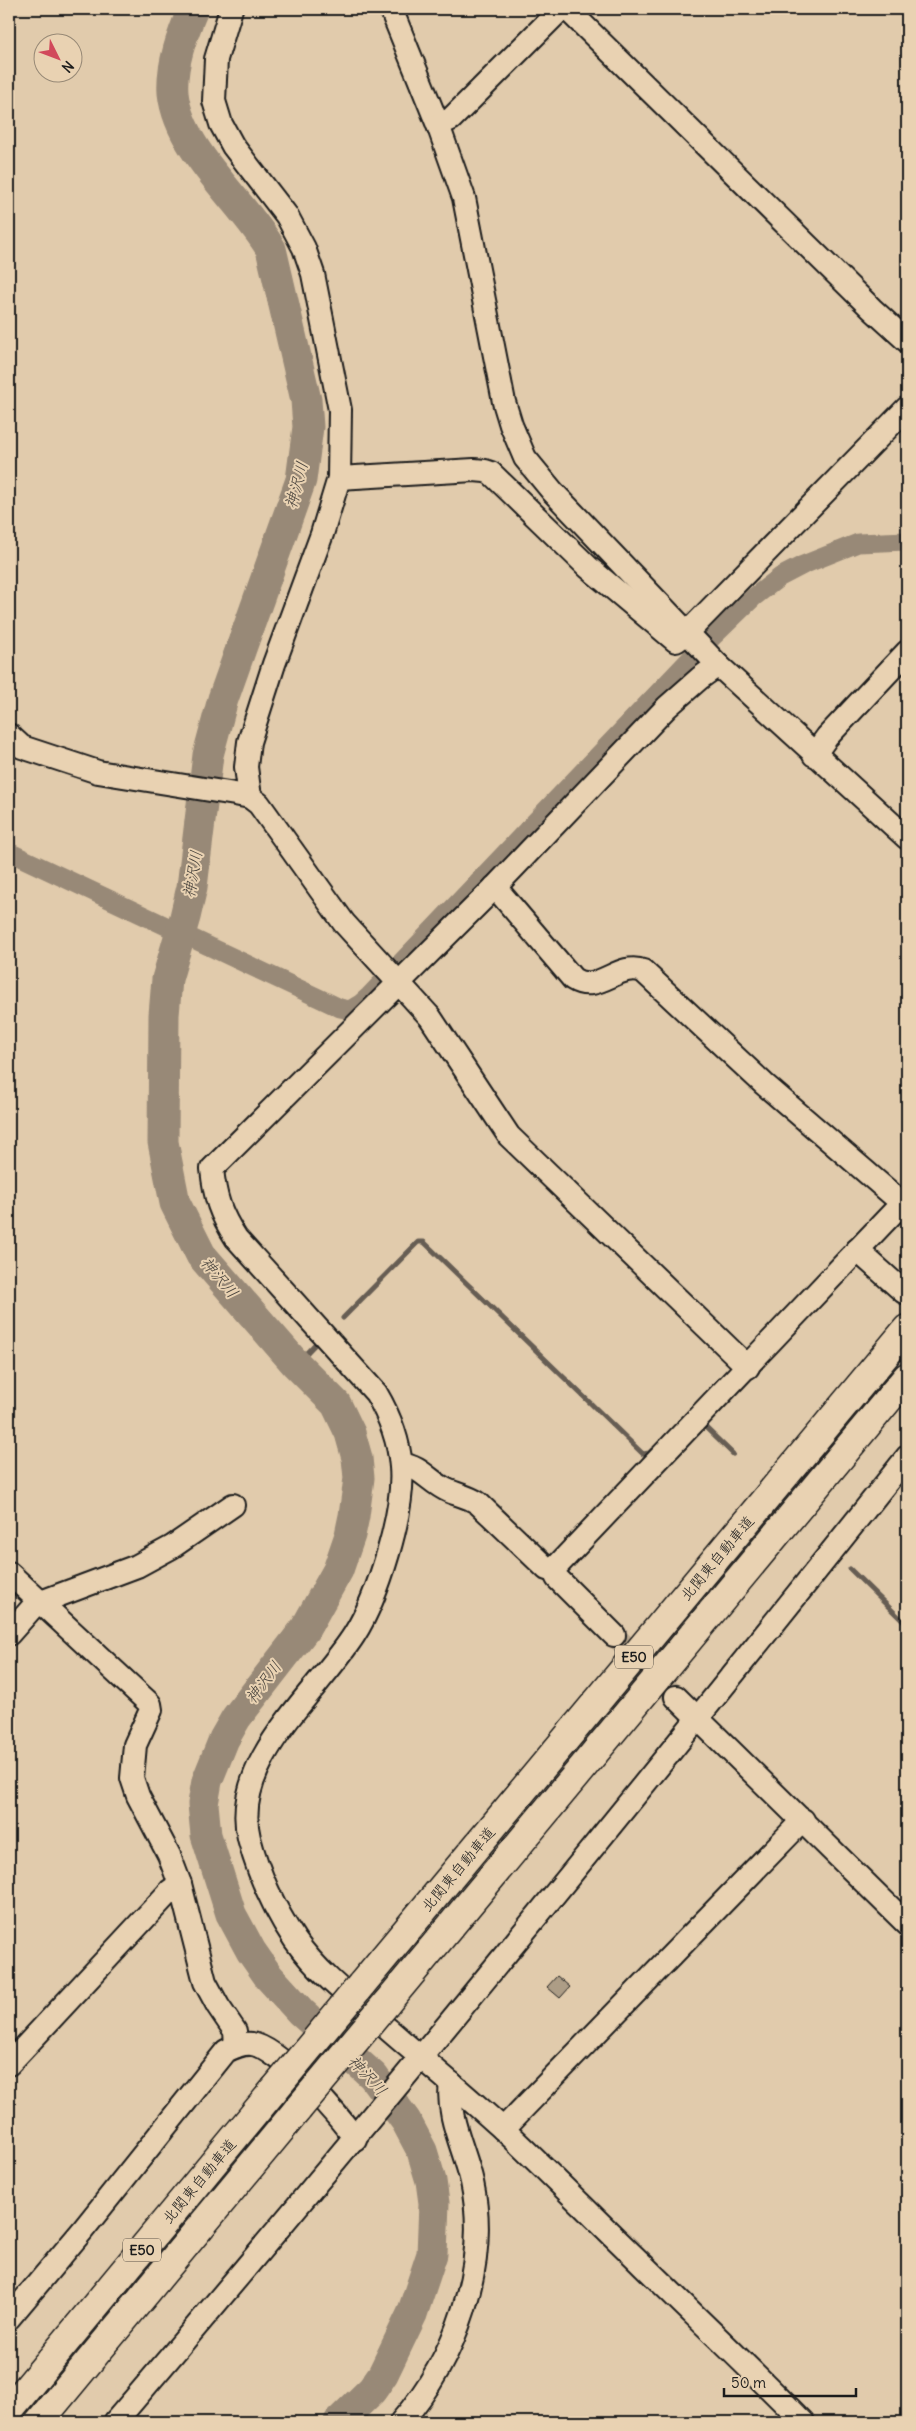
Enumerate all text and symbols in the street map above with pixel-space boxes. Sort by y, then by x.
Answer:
north arrow [32,32,82,82]
text: N [58,57,78,76]
water label: 神沢川 [280,459,312,511]
water label: 神沢川 [178,849,206,899]
water label: 神沢川 [197,1252,243,1302]
street label: 北関東自動車道 [676,1512,758,1604]
road number: E50 [615,1645,653,1668]
water label: 神沢川 [241,1657,285,1707]
street label: 北関東自動車道 [417,1823,499,1915]
water label: 神沢川 [344,2051,392,2099]
street label: 北関東自動車道 [158,2135,240,2227]
road number: E50 [123,2238,161,2262]
scale bar [724,2366,856,2398]
text: 50 m [731,2373,766,2392]

